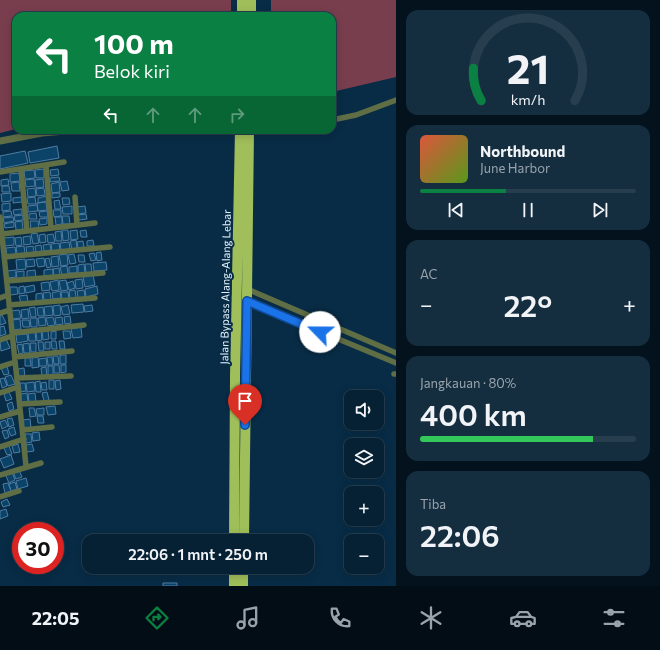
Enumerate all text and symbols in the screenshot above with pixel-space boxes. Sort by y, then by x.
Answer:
text: 100 m [94,26,174,60]
icon: left [28,28,80,80]
text: 21 [507,41,549,92]
text: Belok kiri [94,60,170,82]
text: km/h [511,89,545,107]
icon: left [100,104,122,126]
icon: ahead [142,104,164,126]
icon: ahead [184,104,206,126]
icon: right [226,104,248,126]
text: Northbound [480,142,565,160]
text: June Harbor [480,160,550,176]
icon: previous [445,199,467,221]
icon: pause [517,199,539,221]
icon: next [589,199,611,221]
street label: Jalan Bypass Alang-Alang Lebar [217,209,234,365]
text: AC [420,266,438,282]
text: 22° [503,286,552,323]
text: − [420,291,433,318]
text: + [623,291,636,318]
position arrow [299,311,341,353]
text: Jangkauan · 80% [420,375,516,391]
pin [228,384,262,425]
icon: arrive [234,390,256,412]
map controls [344,390,384,574]
button: sound [344,390,384,430]
text: 400 km [420,395,527,432]
button: layers [344,438,384,478]
button: + [344,486,384,526]
text: Tiba [420,496,446,512]
text: 22:06 [420,516,500,553]
speed limit sign: 30 [12,522,64,574]
button: − [344,534,384,574]
text: 22:06 · 1 mnt · 250 m [128,545,268,563]
icon: directions [143,604,171,632]
icon: music [234,604,262,632]
icon: phone [326,604,354,632]
icon: climate [417,604,445,632]
icon: car [509,604,537,632]
icon: filters [600,604,628,632]
text: 22:05 [32,607,79,629]

